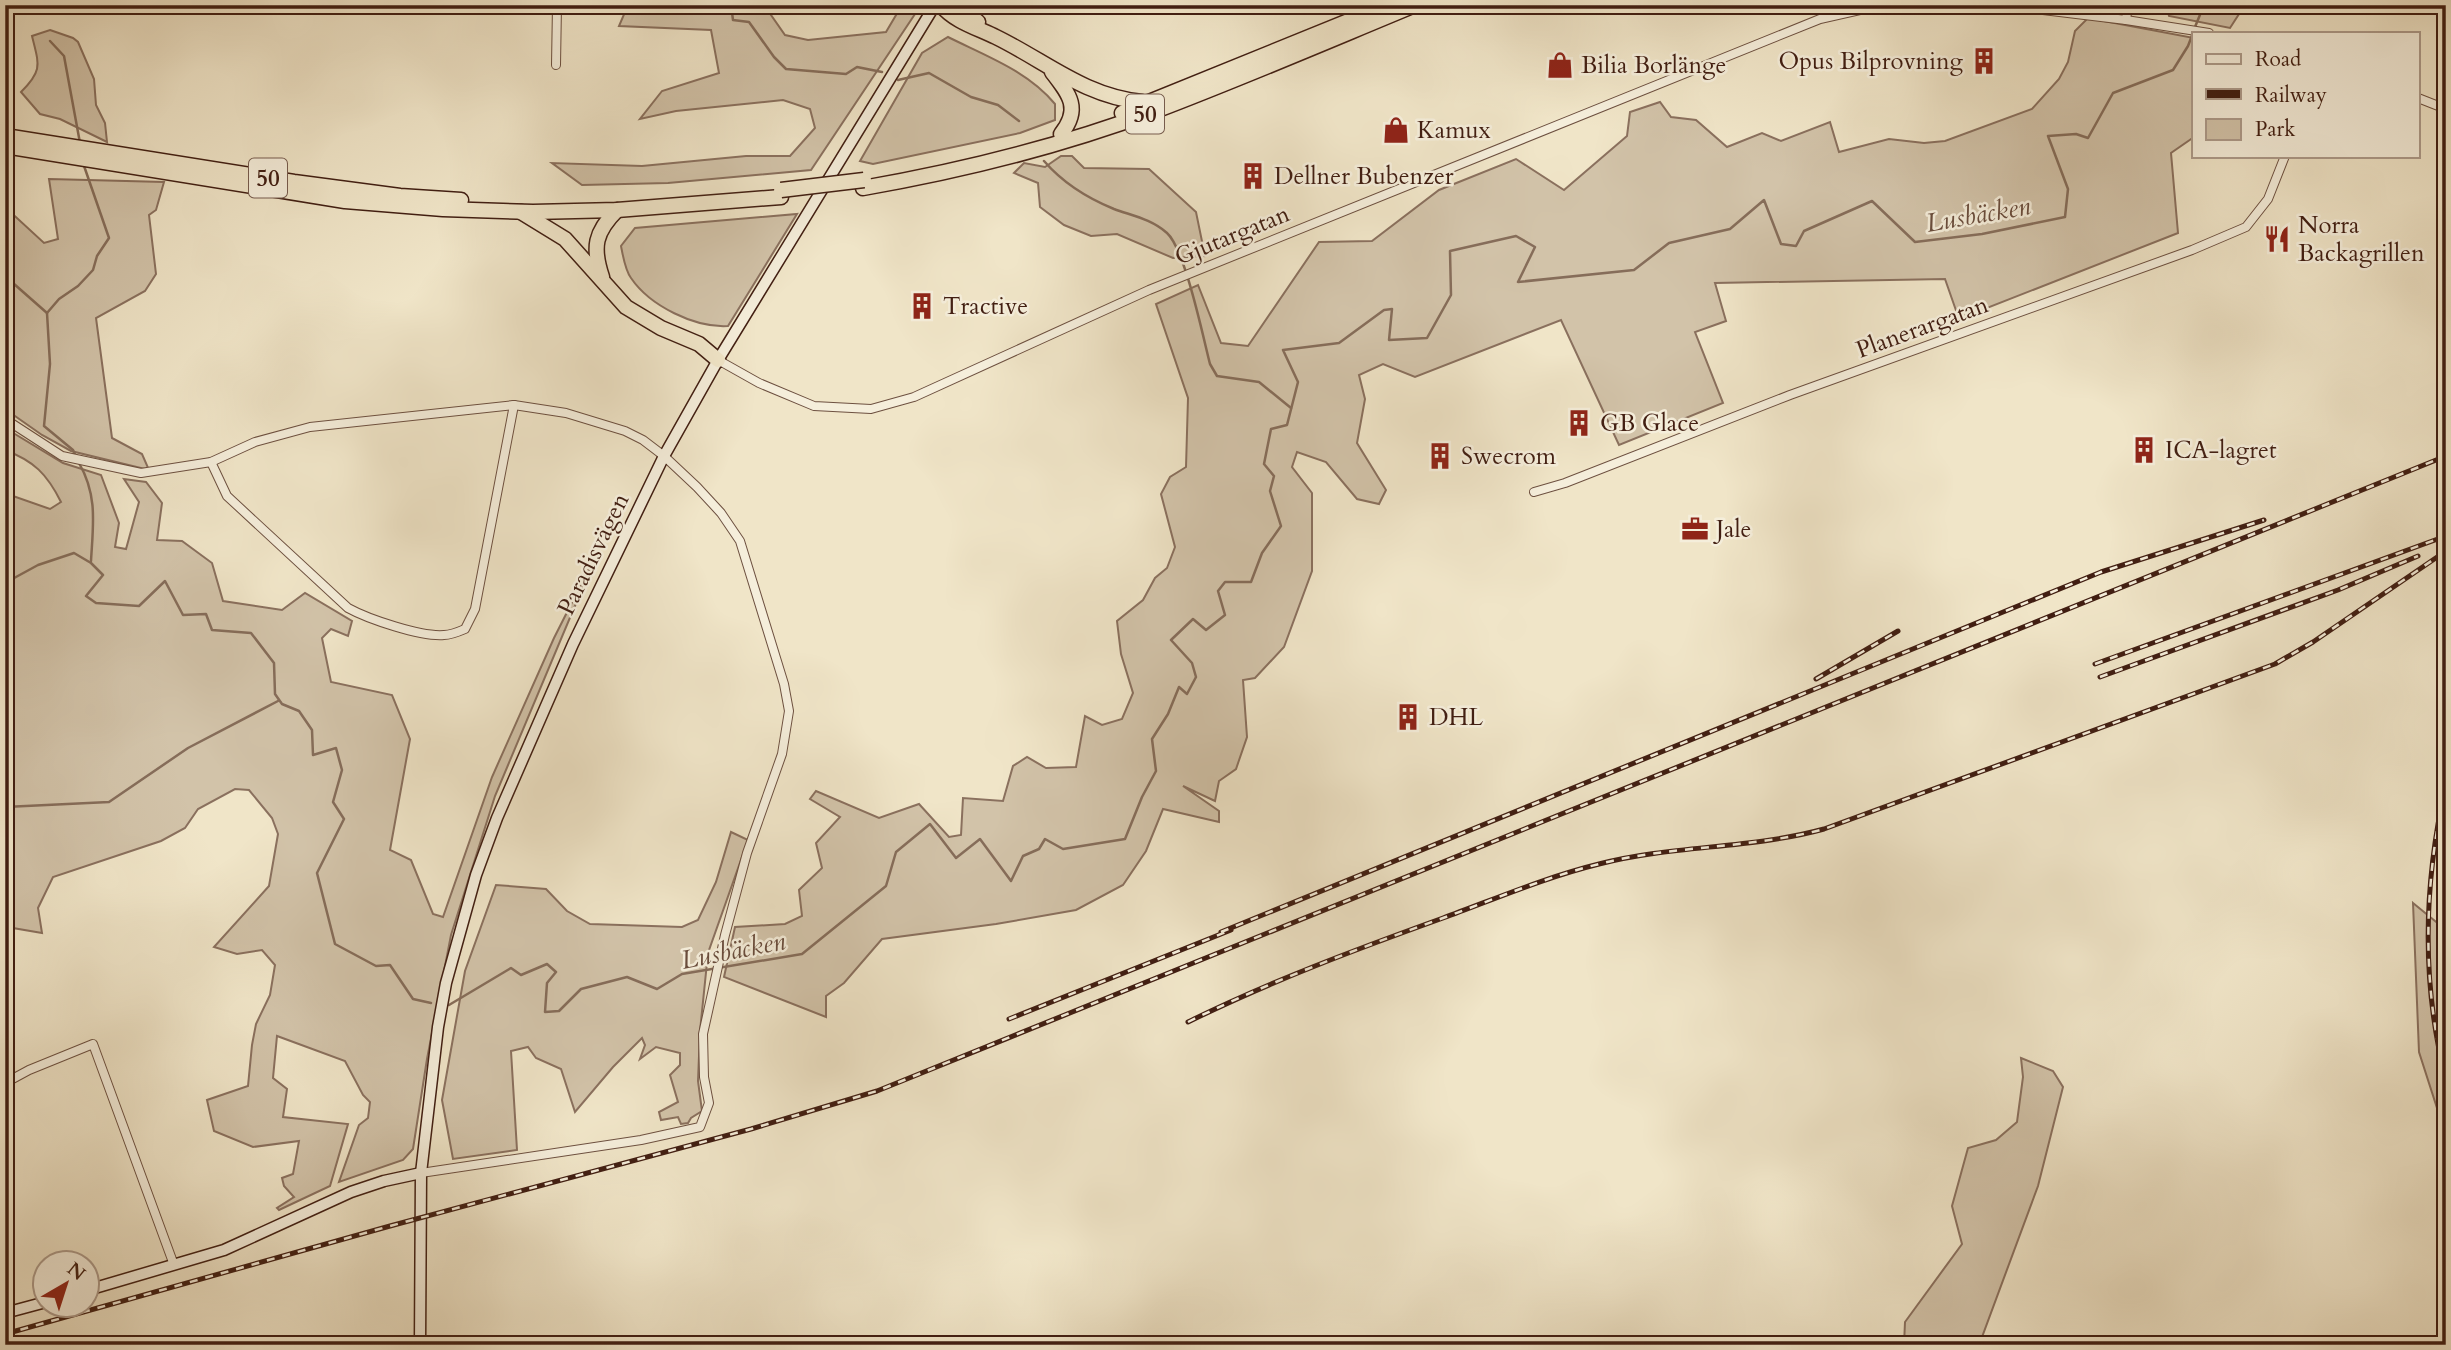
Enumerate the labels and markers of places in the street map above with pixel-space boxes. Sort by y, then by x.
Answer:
place label: Opus Bilprovning [1779,45,1964,78]
building icon: Opus Bilprovning [1969,46,1999,76]
place label: Bilia Borlänge [1581,49,1726,82]
shop icon: Bilia Borlänge [1545,50,1575,80]
place label: Kamux [1417,114,1491,147]
shop icon: Kamux [1381,115,1411,145]
place label: Dellner Bubenzer [1274,160,1454,193]
building icon: Dellner Bubenzer [1238,161,1268,191]
place label: Norra Backagrillen [2298,209,2425,270]
restaurant icon: Norra Backagrillen [2262,224,2292,254]
place label: Tractive [943,290,1028,323]
building icon: Tractive [907,291,937,321]
place label: GB Glace [1600,407,1699,440]
building icon: GB Glace [1564,408,1594,438]
place label: ICA-lagret [2165,434,2277,467]
building icon: ICA-lagret [2129,435,2159,465]
place label: Swecrom [1461,440,1557,473]
building icon: Swecrom [1425,441,1455,471]
place label: Jale [1713,513,1752,546]
office icon: Jale [1680,514,1710,544]
place label: DHL [1429,701,1484,734]
building icon: DHL [1393,702,1423,732]

